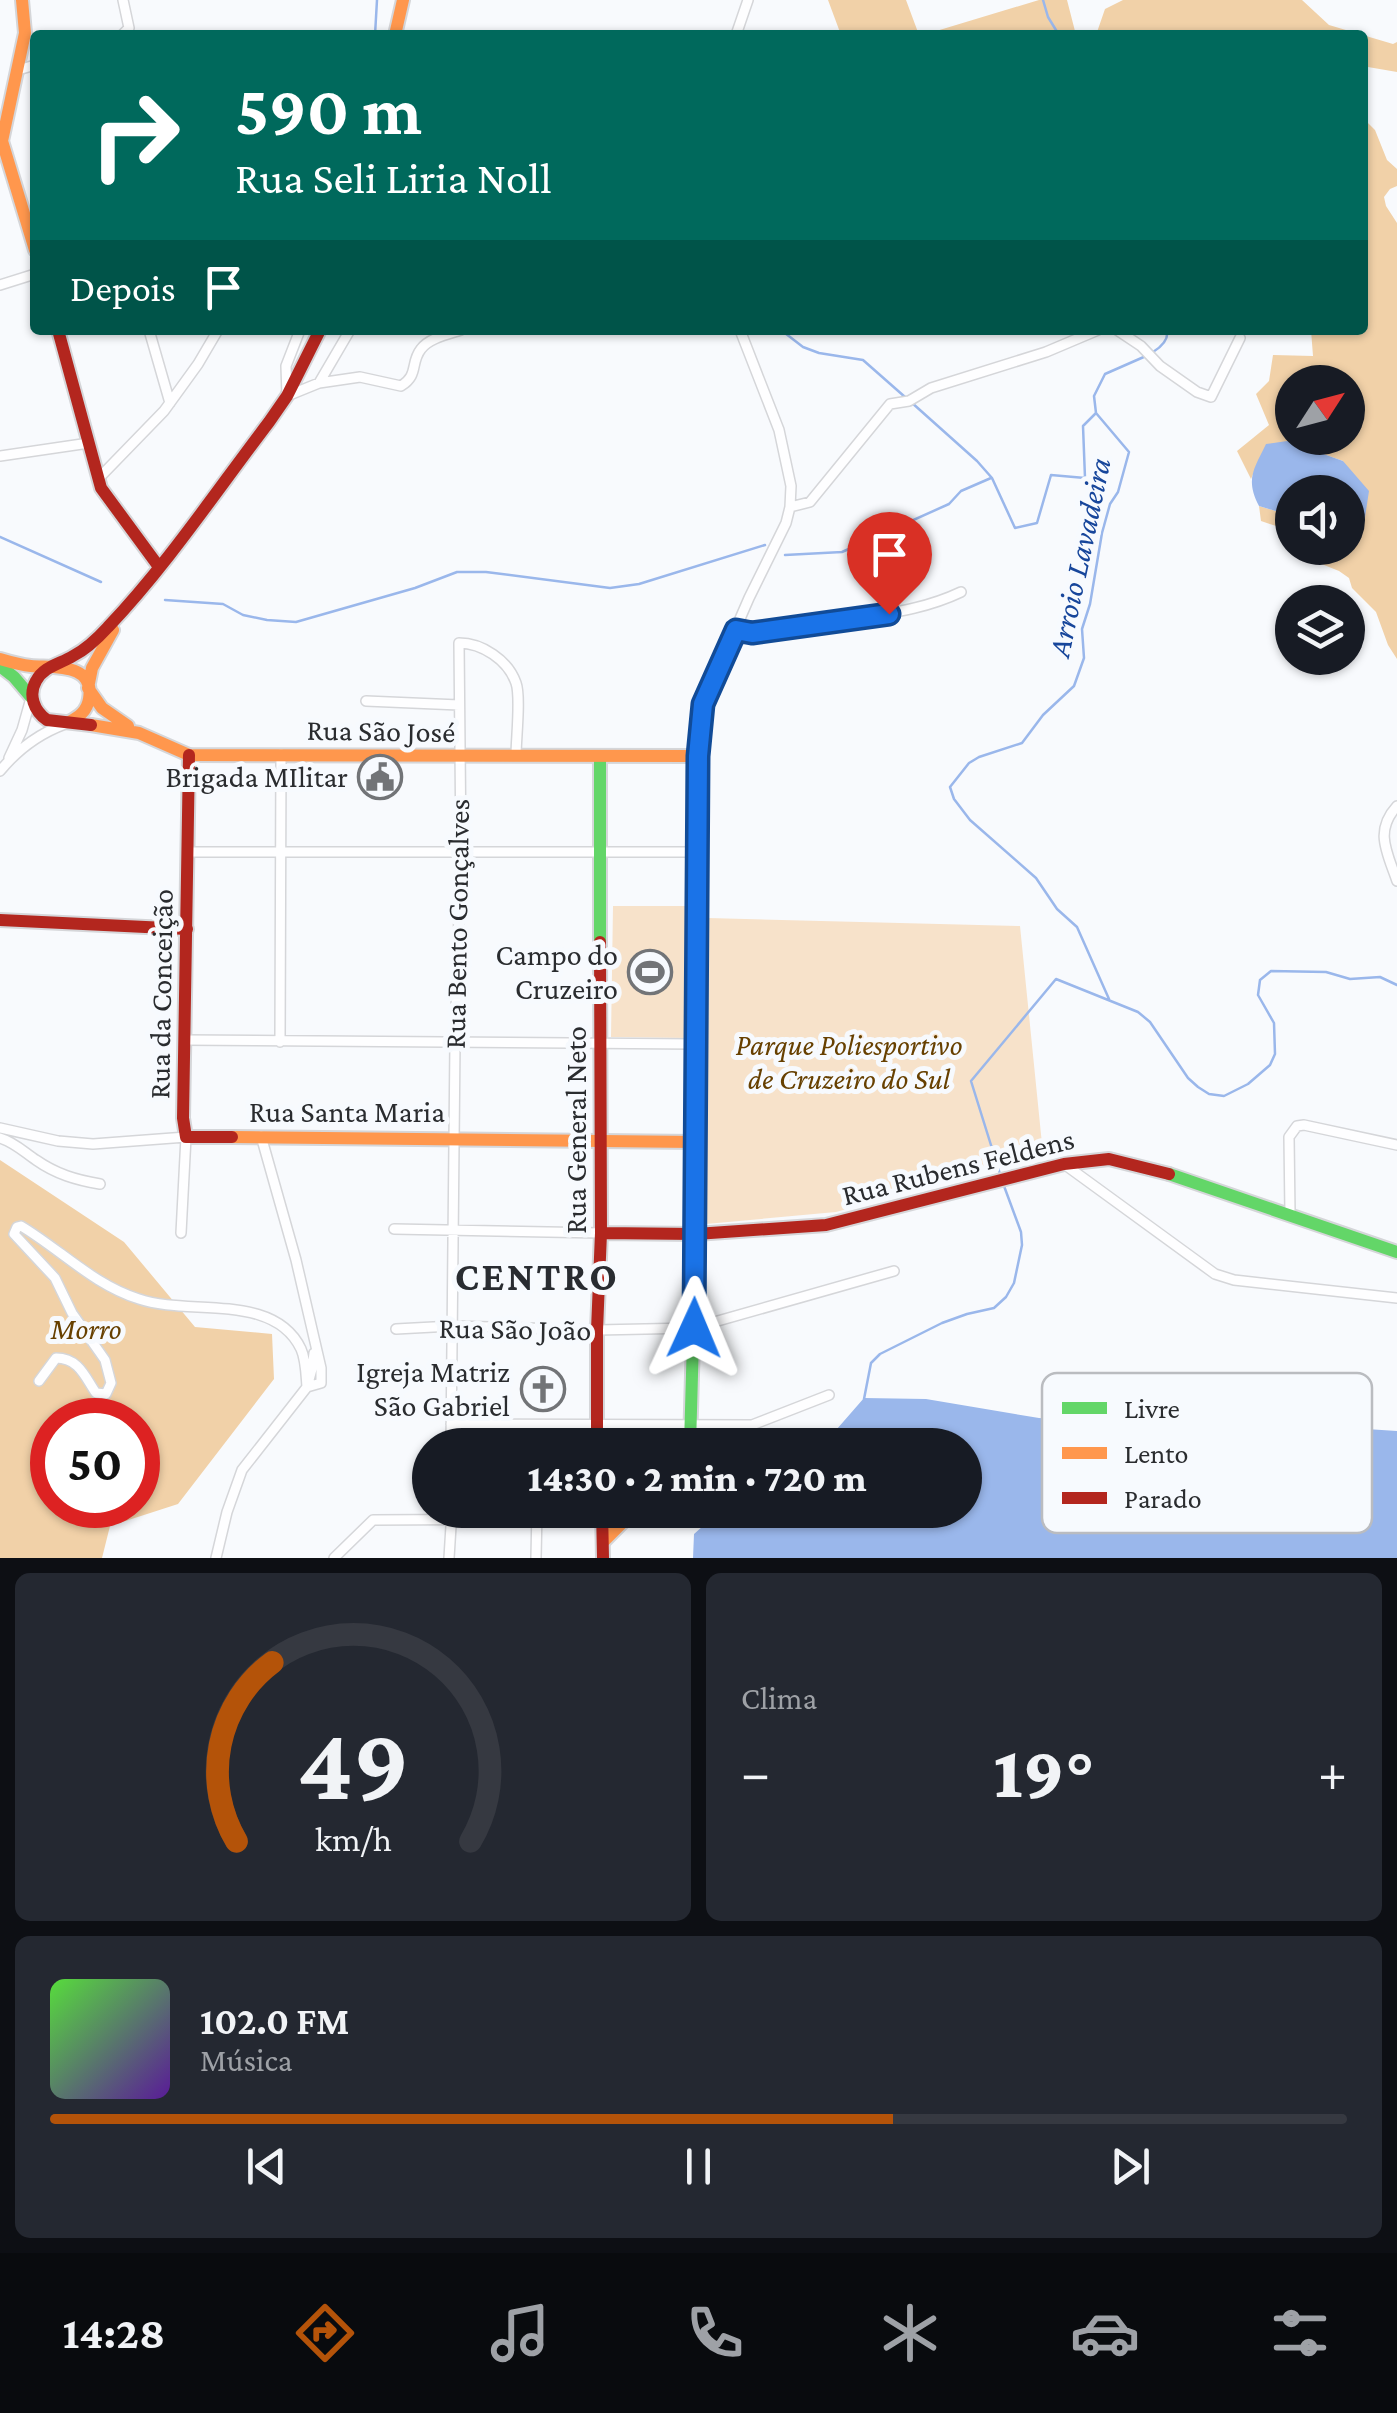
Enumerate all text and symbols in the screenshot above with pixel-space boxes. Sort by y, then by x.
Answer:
icon: right [70,70,200,200]
text: 590 m [235,71,422,149]
text: Rua Seli Liria Noll [235,153,552,203]
icon: arrive [196,260,251,315]
text: Depois [70,267,176,309]
north arrow [1275,365,1365,455]
map controls [1275,365,1365,675]
water label: Arroio Lavadeira [1040,454,1118,662]
button: sound [1275,475,1365,565]
pin [847,512,932,615]
icon: arrive [862,527,917,582]
button: layers [1275,585,1365,675]
street label: Rua São José [306,713,456,748]
public building icon: Brigada MIlitar [357,754,403,800]
place label: Brigada MIlitar [165,760,348,794]
street label: Rua Bento Gonçalves [438,799,476,1049]
street label: Rua da Conceição [142,889,180,1099]
place label: Campo do Cruzeiro [496,938,618,1005]
sports icon: Campo do Cruzeiro [627,949,673,995]
street label: Rua General Neto [559,1026,592,1234]
park label: Parque Poliesportivo de Cruzeiro do Sul [736,1028,962,1095]
street label: Rua Santa Maria [249,1095,445,1128]
street label: Rua Rubens Feldens [838,1122,1077,1211]
district label: CENTRO [455,1254,619,1299]
position arrow [642,1276,746,1380]
street label: Rua São João [438,1311,592,1346]
park label: Morro [50,1312,121,1345]
place label: Igreja Matriz São Gabriel [356,1355,510,1422]
church icon: Igreja Matriz São Gabriel [520,1366,566,1412]
legend [1042,1373,1372,1533]
text: Livre [1124,1393,1180,1424]
speed limit sign: 50 [30,1398,160,1528]
text: Lento [1124,1438,1188,1469]
text: 14:30 · 2 min · 720 m [528,1457,866,1499]
text: Parado [1124,1483,1202,1514]
text: Clima [741,1680,817,1716]
text: 49 [297,1706,409,1821]
text: 19° [993,1730,1095,1813]
text: − [741,1742,770,1803]
text: + [1318,1742,1347,1803]
text: km/h [314,1819,392,1859]
text: 102.0 FM [200,2000,349,2042]
text: Música [200,2042,293,2078]
icon: previous [239,2139,294,2194]
icon: pause [671,2139,726,2194]
icon: next [1103,2139,1158,2194]
icon: directions [290,2298,360,2368]
icon: music [485,2298,555,2368]
icon: phone [680,2298,750,2368]
icon: climate [875,2298,945,2368]
icon: car [1070,2298,1140,2368]
icon: filters [1265,2298,1335,2368]
text: 14:28 [62,2308,165,2358]

